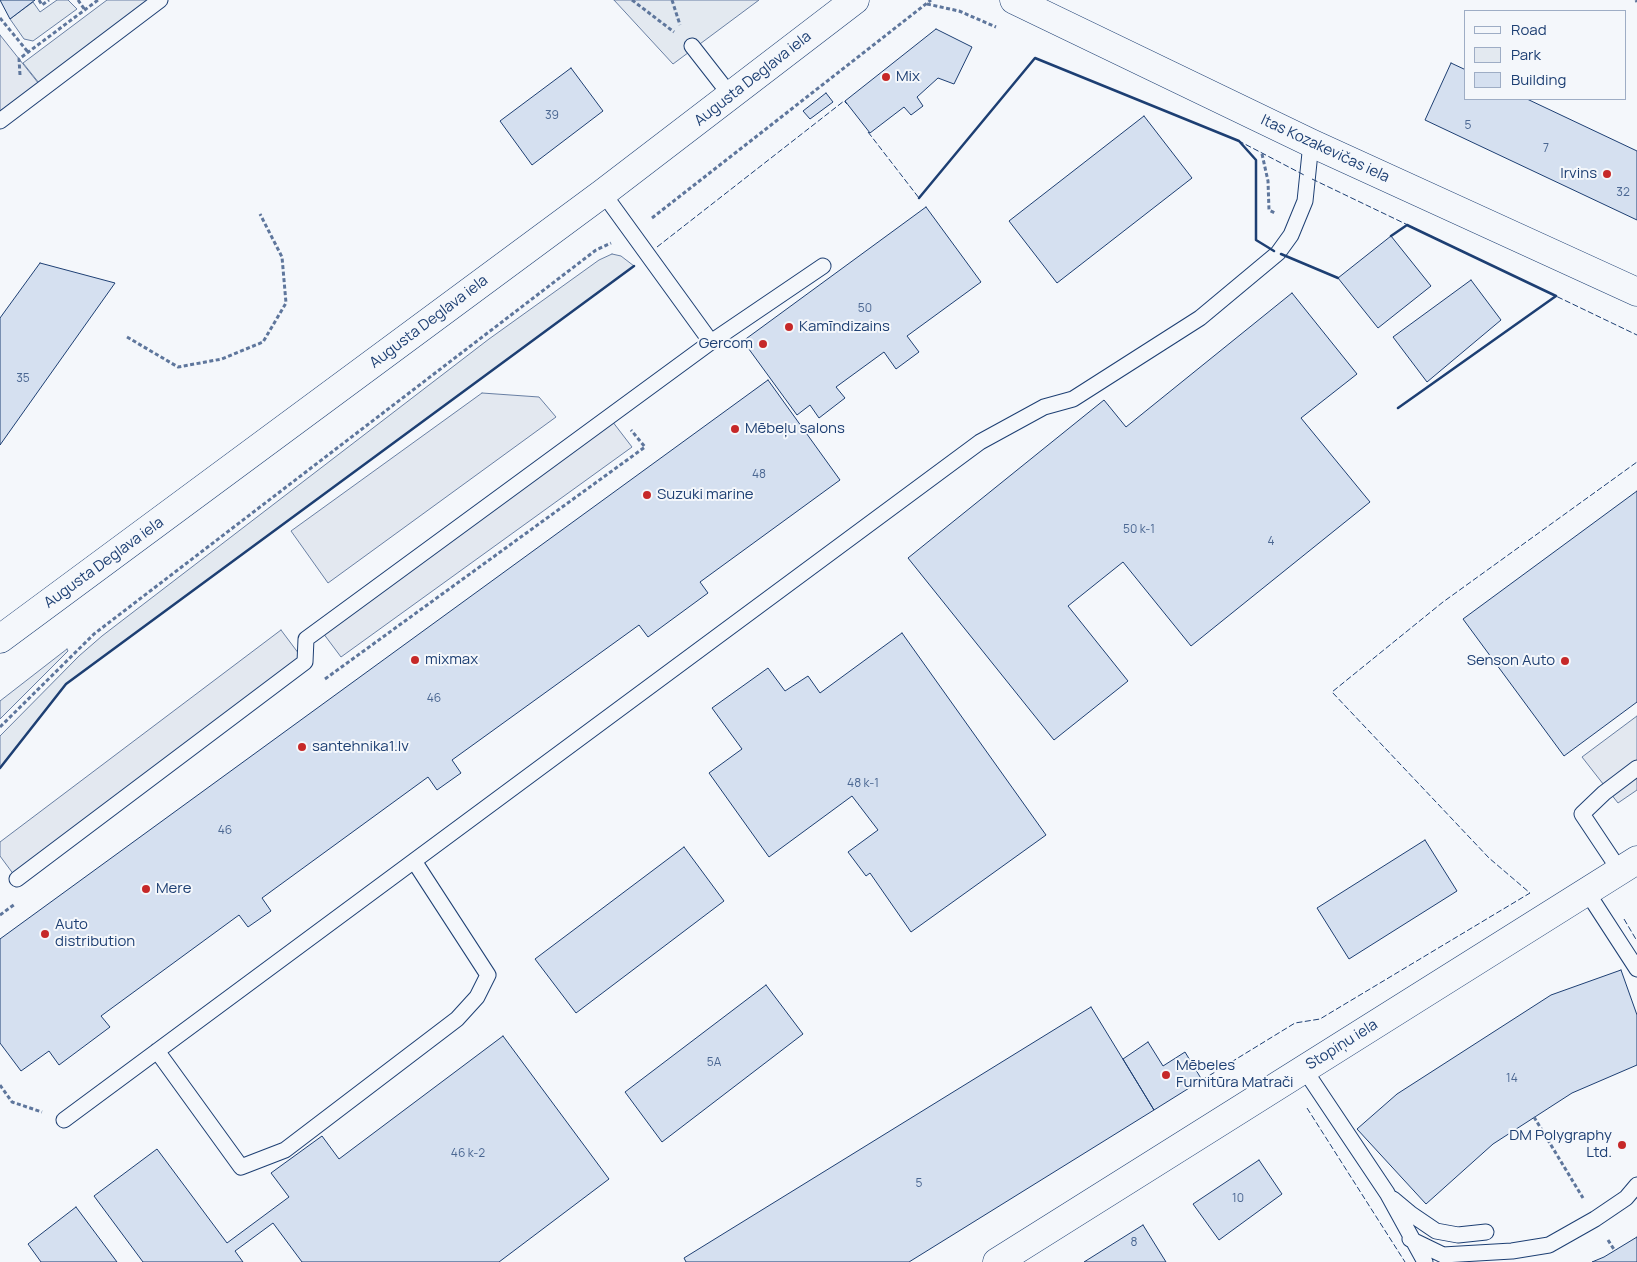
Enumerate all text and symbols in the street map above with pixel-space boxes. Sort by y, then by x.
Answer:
legend [1464,10,1627,100]
text: Road [1511,19,1547,40]
street label: Augusta Deglava iela [691,28,815,130]
text: Park [1511,44,1541,65]
place label: Mix [896,68,920,86]
text: Building [1511,69,1566,90]
marker: Mix [880,71,892,83]
house number: 39 [545,109,559,123]
street label: Itas Kozakevičas iela [1258,111,1392,187]
house number: 5 [1465,119,1471,133]
house number: 7 [1543,142,1549,156]
place label: Irvins [1560,165,1597,183]
marker: Irvins [1601,168,1613,180]
house number: 32 [1616,186,1630,200]
street label: Augusta Deglava iela [366,272,492,372]
house number: 50 [858,302,872,316]
place label: Kamīndizains [799,318,890,336]
marker: Kamīndizains [783,321,795,333]
place label: Gercom [699,335,753,353]
marker: Gercom [757,338,769,350]
house number: 35 [16,372,30,386]
place label: Mēbeļu salons [745,420,845,438]
marker: Mēbeļu salons [729,423,741,435]
house number: 48 [752,468,766,482]
place label: Suzuki marine [657,486,754,504]
marker: Suzuki marine [641,489,653,501]
street label: Augusta Deglava iela [41,514,167,612]
house number: 50 k-1 [1123,523,1155,537]
house number: 4 [1267,535,1275,549]
place label: mixmax [425,651,478,669]
place label: Senson Auto [1467,652,1555,670]
marker: mixmax [409,654,421,666]
marker: Senson Auto [1559,655,1571,667]
house number: 46 [427,692,441,706]
place label: santehnika1.lv [312,738,409,756]
marker: santehnika1.lv [296,741,308,753]
house number: 48 k-1 [847,777,879,791]
house number: 46 [218,824,232,838]
place label: Mere [156,880,191,898]
marker: Mere [140,883,152,895]
place label: Auto distribution [55,916,135,951]
marker: Auto distribution [39,928,51,940]
street label: Stopiņu iela [1303,1016,1381,1074]
house number: 5A [707,1056,721,1070]
place label: Mēbeles Furnitūra Matrači [1176,1057,1294,1092]
marker: Mēbeles Furnitūra Matrači [1160,1069,1172,1081]
house number: 14 [1506,1072,1518,1086]
place label: DM Polygraphy Ltd. [1509,1127,1612,1162]
marker: DM Polygraphy Ltd. [1616,1139,1628,1151]
house number: 46 k-2 [451,1147,485,1161]
house number: 5 [916,1177,922,1191]
house number: 10 [1232,1192,1244,1206]
house number: 8 [1131,1236,1137,1250]

